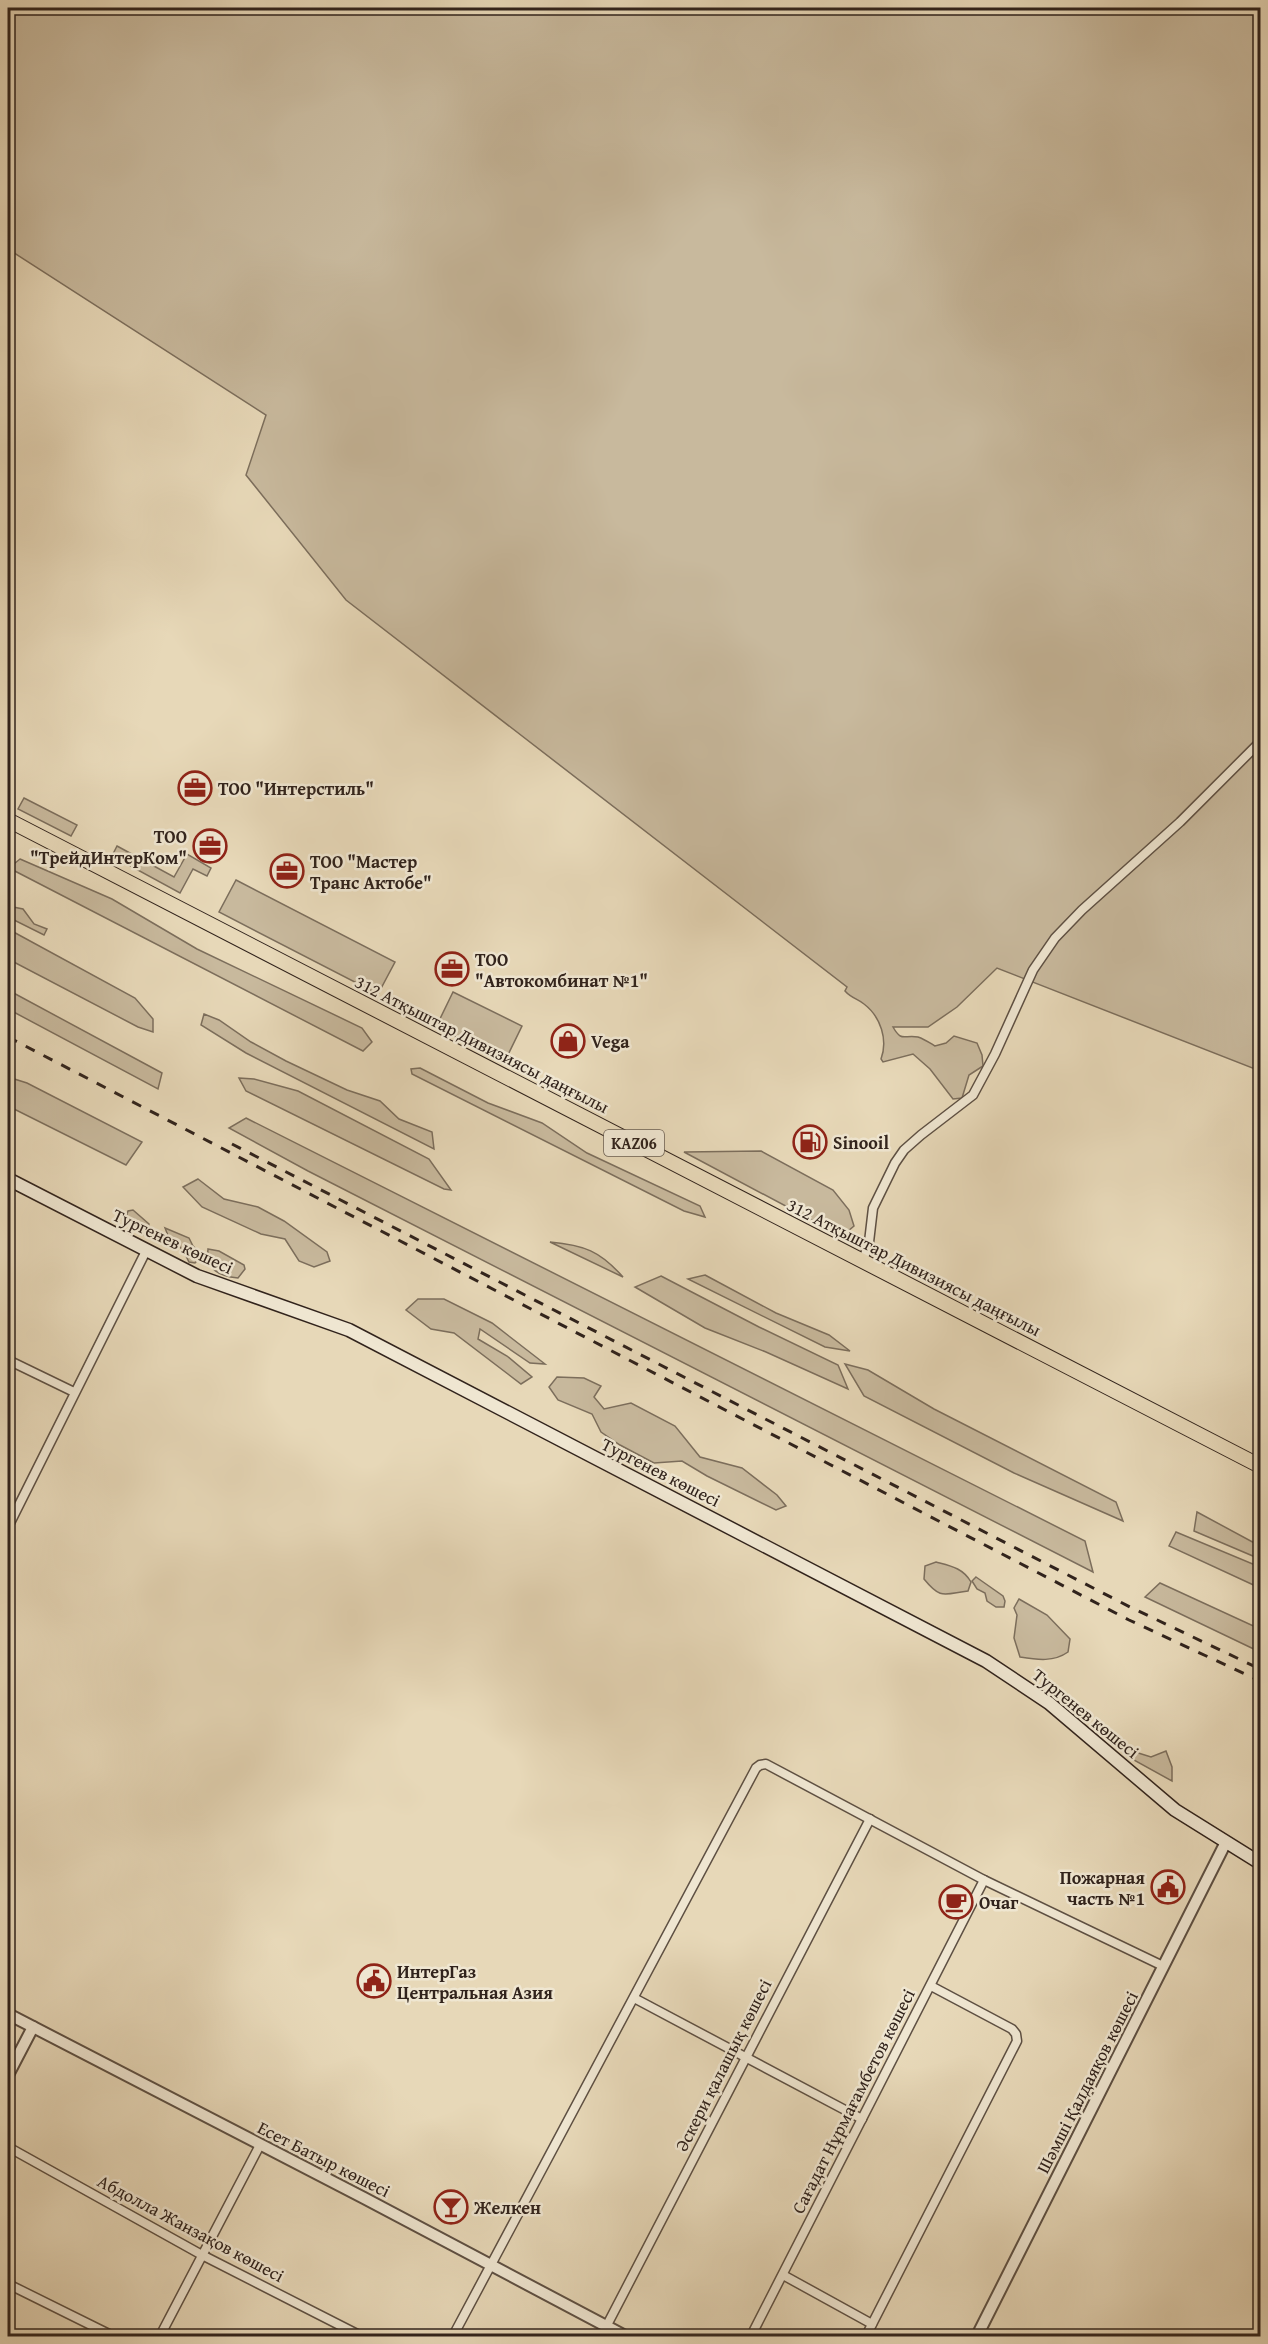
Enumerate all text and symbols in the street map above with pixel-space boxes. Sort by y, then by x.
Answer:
office icon: ТОО "Интерстиль" [177,770,213,806]
place label: ТОО "Интерстиль" [218,775,374,802]
place label: ТОО "ТрейдИнтерКом" [30,823,187,871]
office icon: ТОО "ТрейдИнтерКом" [192,828,228,864]
place label: ТОО "Мастер Транс Актобе" [310,848,432,896]
office icon: ТОО "Мастер Транс Актобе" [269,853,305,889]
place label: ТОО "Автокомбинат №1" [475,946,648,994]
office icon: ТОО "Автокомбинат №1" [434,951,470,987]
street label: 312 Атқыштар Дивизиясы даңғылы [350,968,614,1120]
shop icon: Vega [550,1023,586,1059]
place label: Vega [591,1028,630,1055]
fuel station icon: Sinooil [792,1124,828,1160]
place label: Sinooil [833,1129,889,1156]
road number: KАZ06 [604,1130,664,1156]
street label: 312 Атқыштар Дивизиясы даңғылы [782,1191,1046,1343]
street label: Тургенев көшесі [108,1201,238,1281]
street label: Тургенев көшесі [597,1430,725,1514]
street label: Тургенев көшесі [1027,1661,1145,1765]
place label: Пожарная часть №1 [1060,1864,1145,1912]
public building icon: Пожарная часть №1 [1150,1869,1186,1905]
cafe icon: Очаг [938,1884,974,1920]
place label: Очаг [979,1889,1018,1916]
place label: ИнтерГаз Центральная Азия [397,1958,553,2006]
public building icon: ИнтерГаз Центральная Азия [356,1963,392,1999]
street label: Әскери қалашық көшесі [668,1974,778,2156]
street label: Сағадат Нұрмағамбетов көшесі [784,1984,922,2218]
street label: Шәмші Қалдаяқов көшесі [1029,1986,1145,2178]
street label: Есет Батыр көшесі [253,2114,395,2204]
street label: Абдолла Жанзақов көшесі [93,2167,289,2289]
bar icon: Желкен [433,2189,469,2225]
place label: Желкен [473,2194,541,2221]

